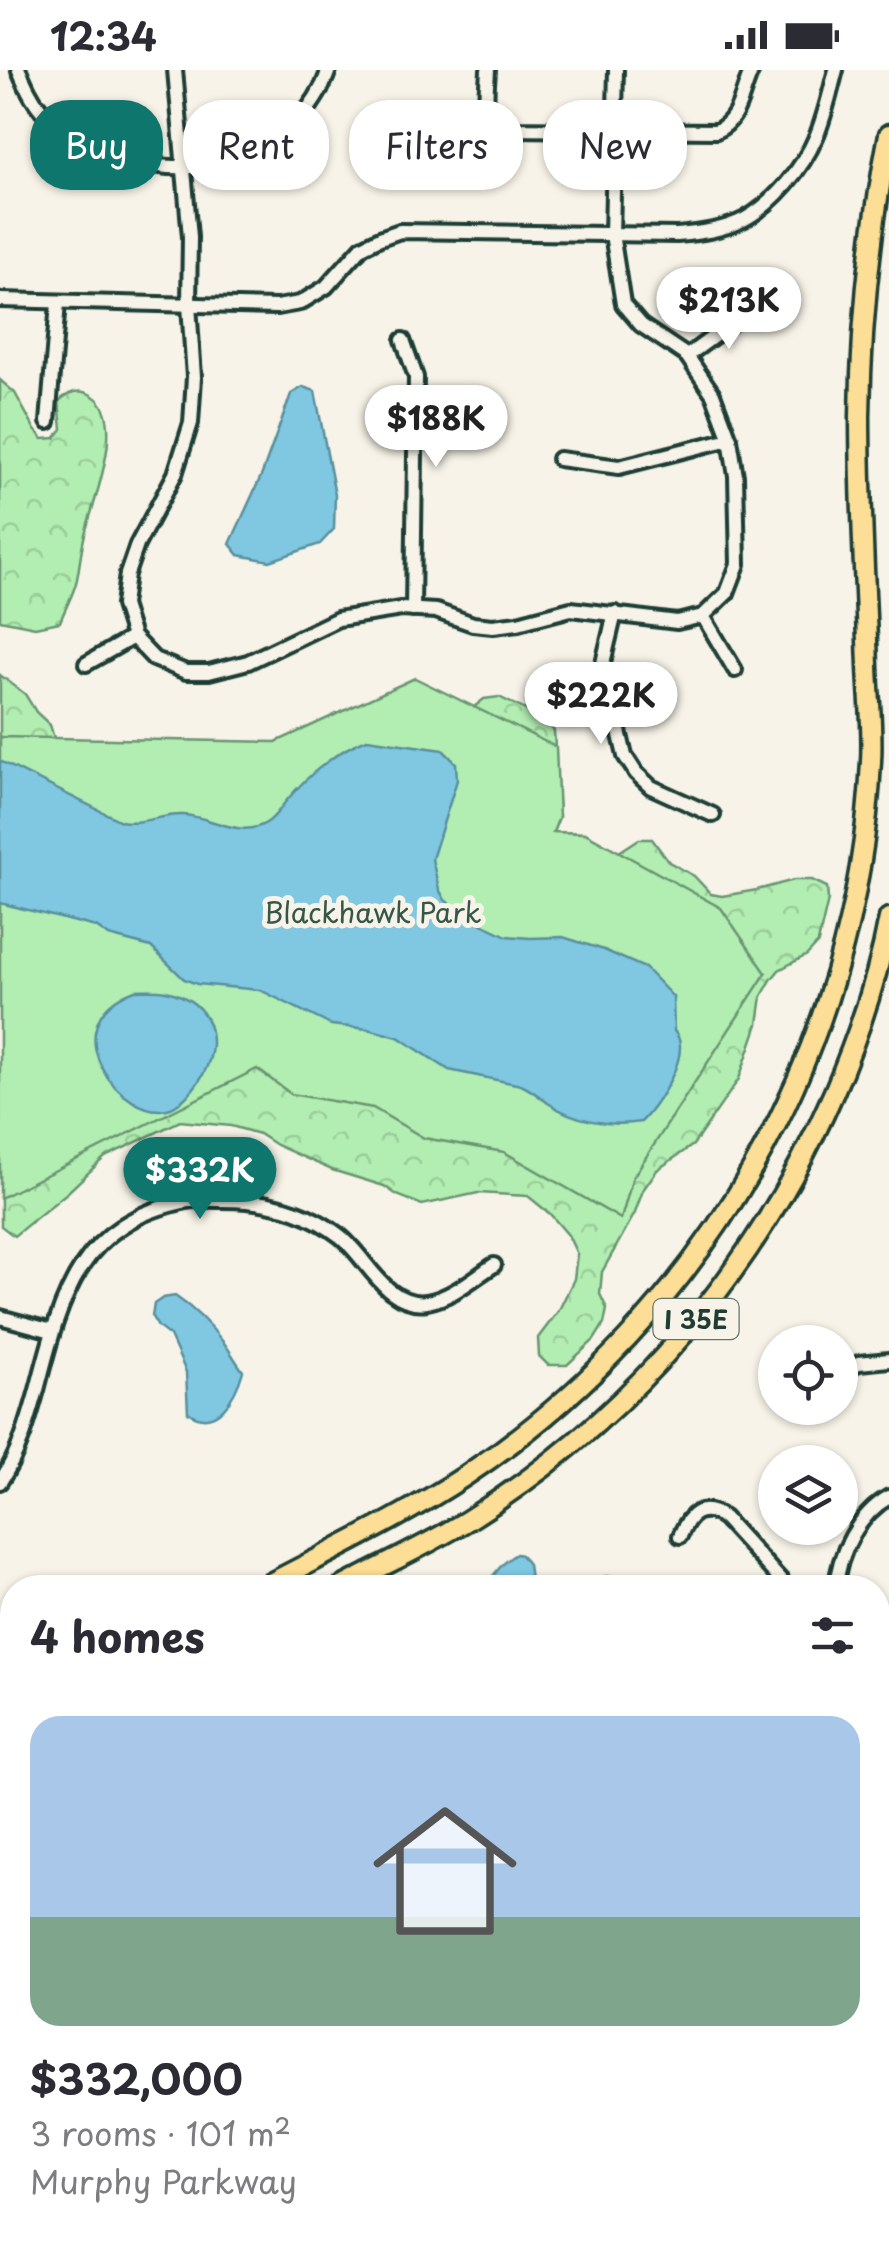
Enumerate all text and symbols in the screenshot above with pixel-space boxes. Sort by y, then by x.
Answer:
text: 12:34 [50,7,157,64]
chip: Buy [30,100,163,190]
chip: Rent [183,100,329,190]
chip: Filters [349,100,523,190]
chip: New [543,100,687,190]
pin: $213K [659,267,799,352]
text: $213K [678,275,780,323]
pin: $188K [366,385,506,470]
text: $188K [387,393,485,441]
pin: $222K [531,662,671,747]
text: $222K [547,670,655,718]
park label: Blackhawk Park [264,890,482,933]
pin: $332K [130,1137,270,1222]
text: $332K [145,1145,255,1193]
road number: I 35E [654,1299,738,1339]
map controls [758,1325,858,1545]
button: locate [758,1325,858,1425]
button: layers [758,1445,858,1545]
text: 4 homes [30,1604,205,1667]
icon: filters [805,1608,860,1663]
icon: home [355,1781,535,1961]
text: $332,000 [30,2046,243,2109]
text: 3 rooms · 101 m² [30,2109,291,2157]
text: Murphy Parkway [30,2157,297,2205]

